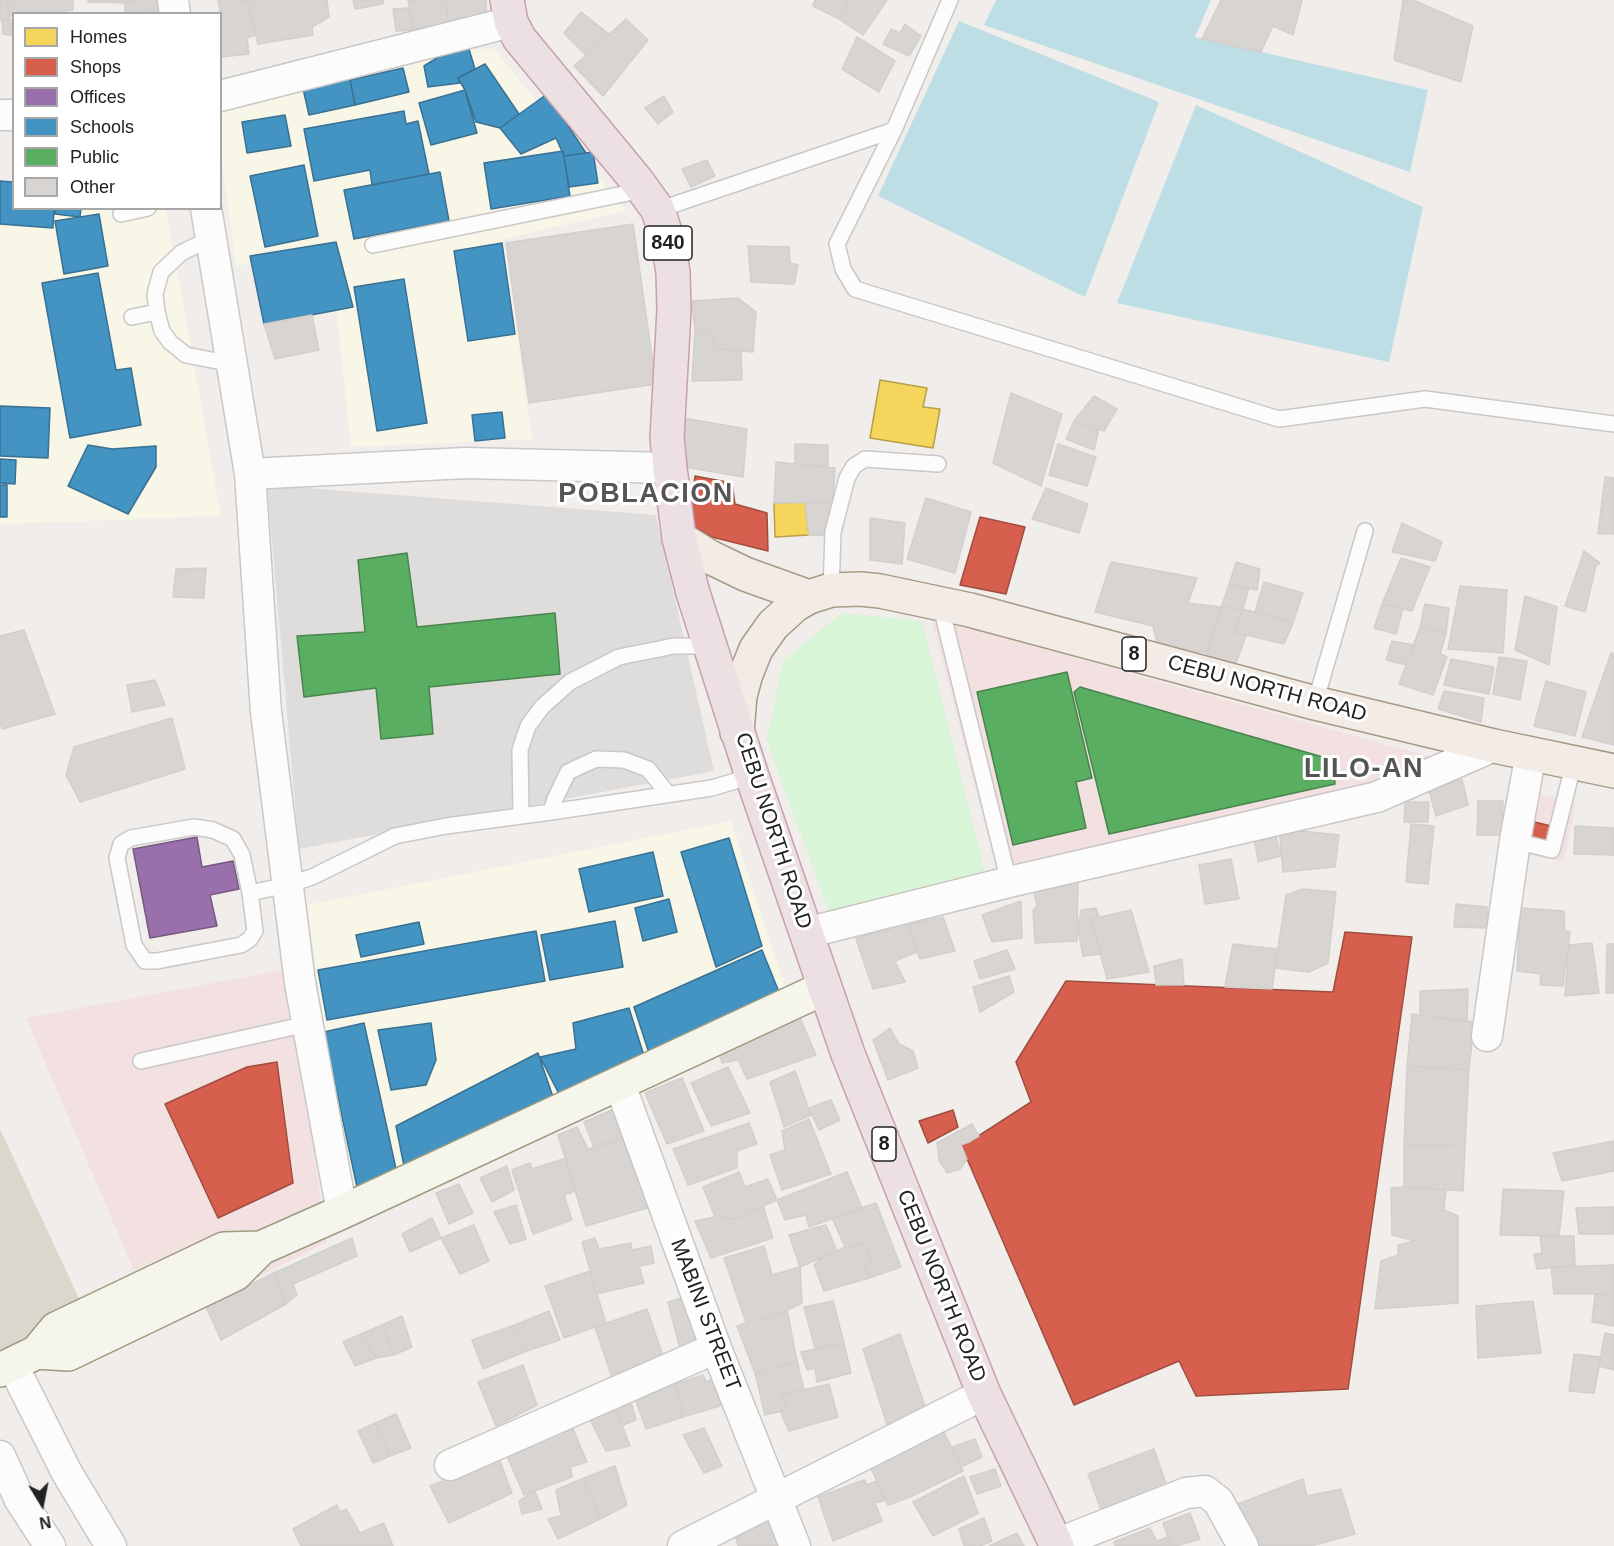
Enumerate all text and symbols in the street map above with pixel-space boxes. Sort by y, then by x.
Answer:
legend [12,12,222,210]
text: Homes [70,27,127,47]
text: Shops [70,57,121,77]
text: Offices [70,87,126,107]
text: Schools [70,117,134,137]
text: Public [70,147,119,167]
text: Other [70,177,115,197]
road number: 840 [644,226,692,260]
district label: POBLACION [558,479,734,511]
road number: 8 [1122,637,1146,671]
street label: CEBU NORTH ROAD [1165,650,1369,728]
street label: CEBU NORTH ROAD [729,730,817,932]
district label: LILO-AN [1304,754,1424,786]
road number: 8 [872,1127,896,1161]
street label: CEBU NORTH ROAD [891,1186,991,1386]
street label: MABINI STREET [664,1235,746,1395]
north arrow [12,1474,72,1534]
text: N [38,1513,52,1532]

